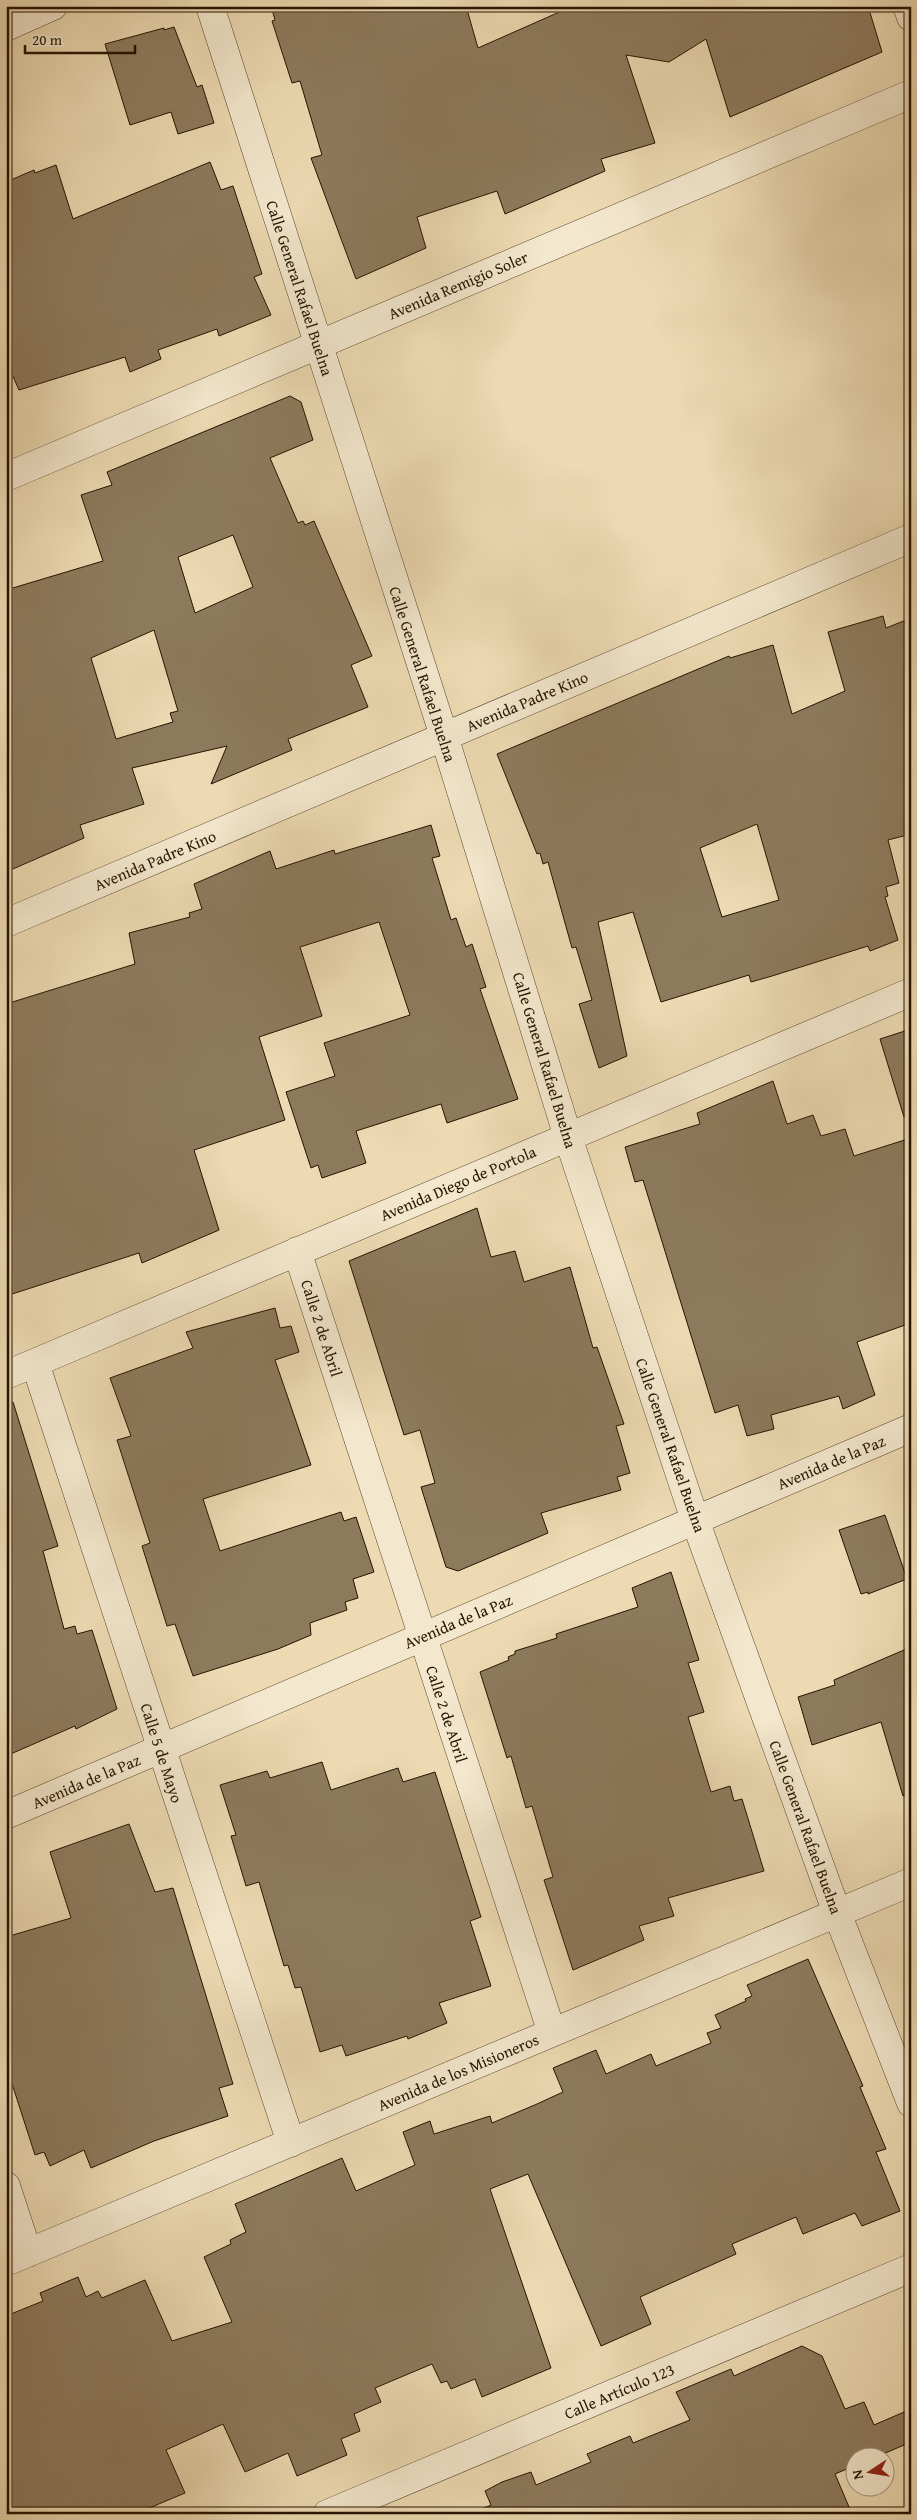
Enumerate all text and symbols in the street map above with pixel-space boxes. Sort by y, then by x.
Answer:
scale bar [25,22,135,54]
text: 20 m [32,29,63,50]
street label: Calle General Rafael Buelna [260,197,340,379]
street label: Avenida Remigio Soler [384,244,532,325]
street label: Calle General Rafael Buelna [383,583,463,765]
street label: Avenida Padre Kino [462,664,592,738]
street label: Avenida Padre Kino [90,823,220,897]
street label: Calle General Rafael Buelna [507,969,583,1151]
street label: Avenida Diego de Portola [376,1139,540,1227]
street label: Calle 2 de Abril [295,1276,349,1380]
street label: Calle General Rafael Buelna [630,1355,712,1536]
street label: Avenida de la Paz [773,1428,889,1496]
street label: Avenida de la Paz [400,1587,516,1655]
street label: Calle 2 de Abril [420,1662,474,1766]
street label: Calle 5 de Mayo [135,1700,189,1806]
street label: Calle General Rafael Buelna [763,1737,849,1917]
street label: Avenida de la Paz [28,1747,144,1815]
street label: Avenida de los Misioneros [374,2027,542,2117]
street label: Calle Artículo 123 [560,2357,678,2425]
north arrow [844,2448,894,2498]
text: N [846,2467,868,2481]

